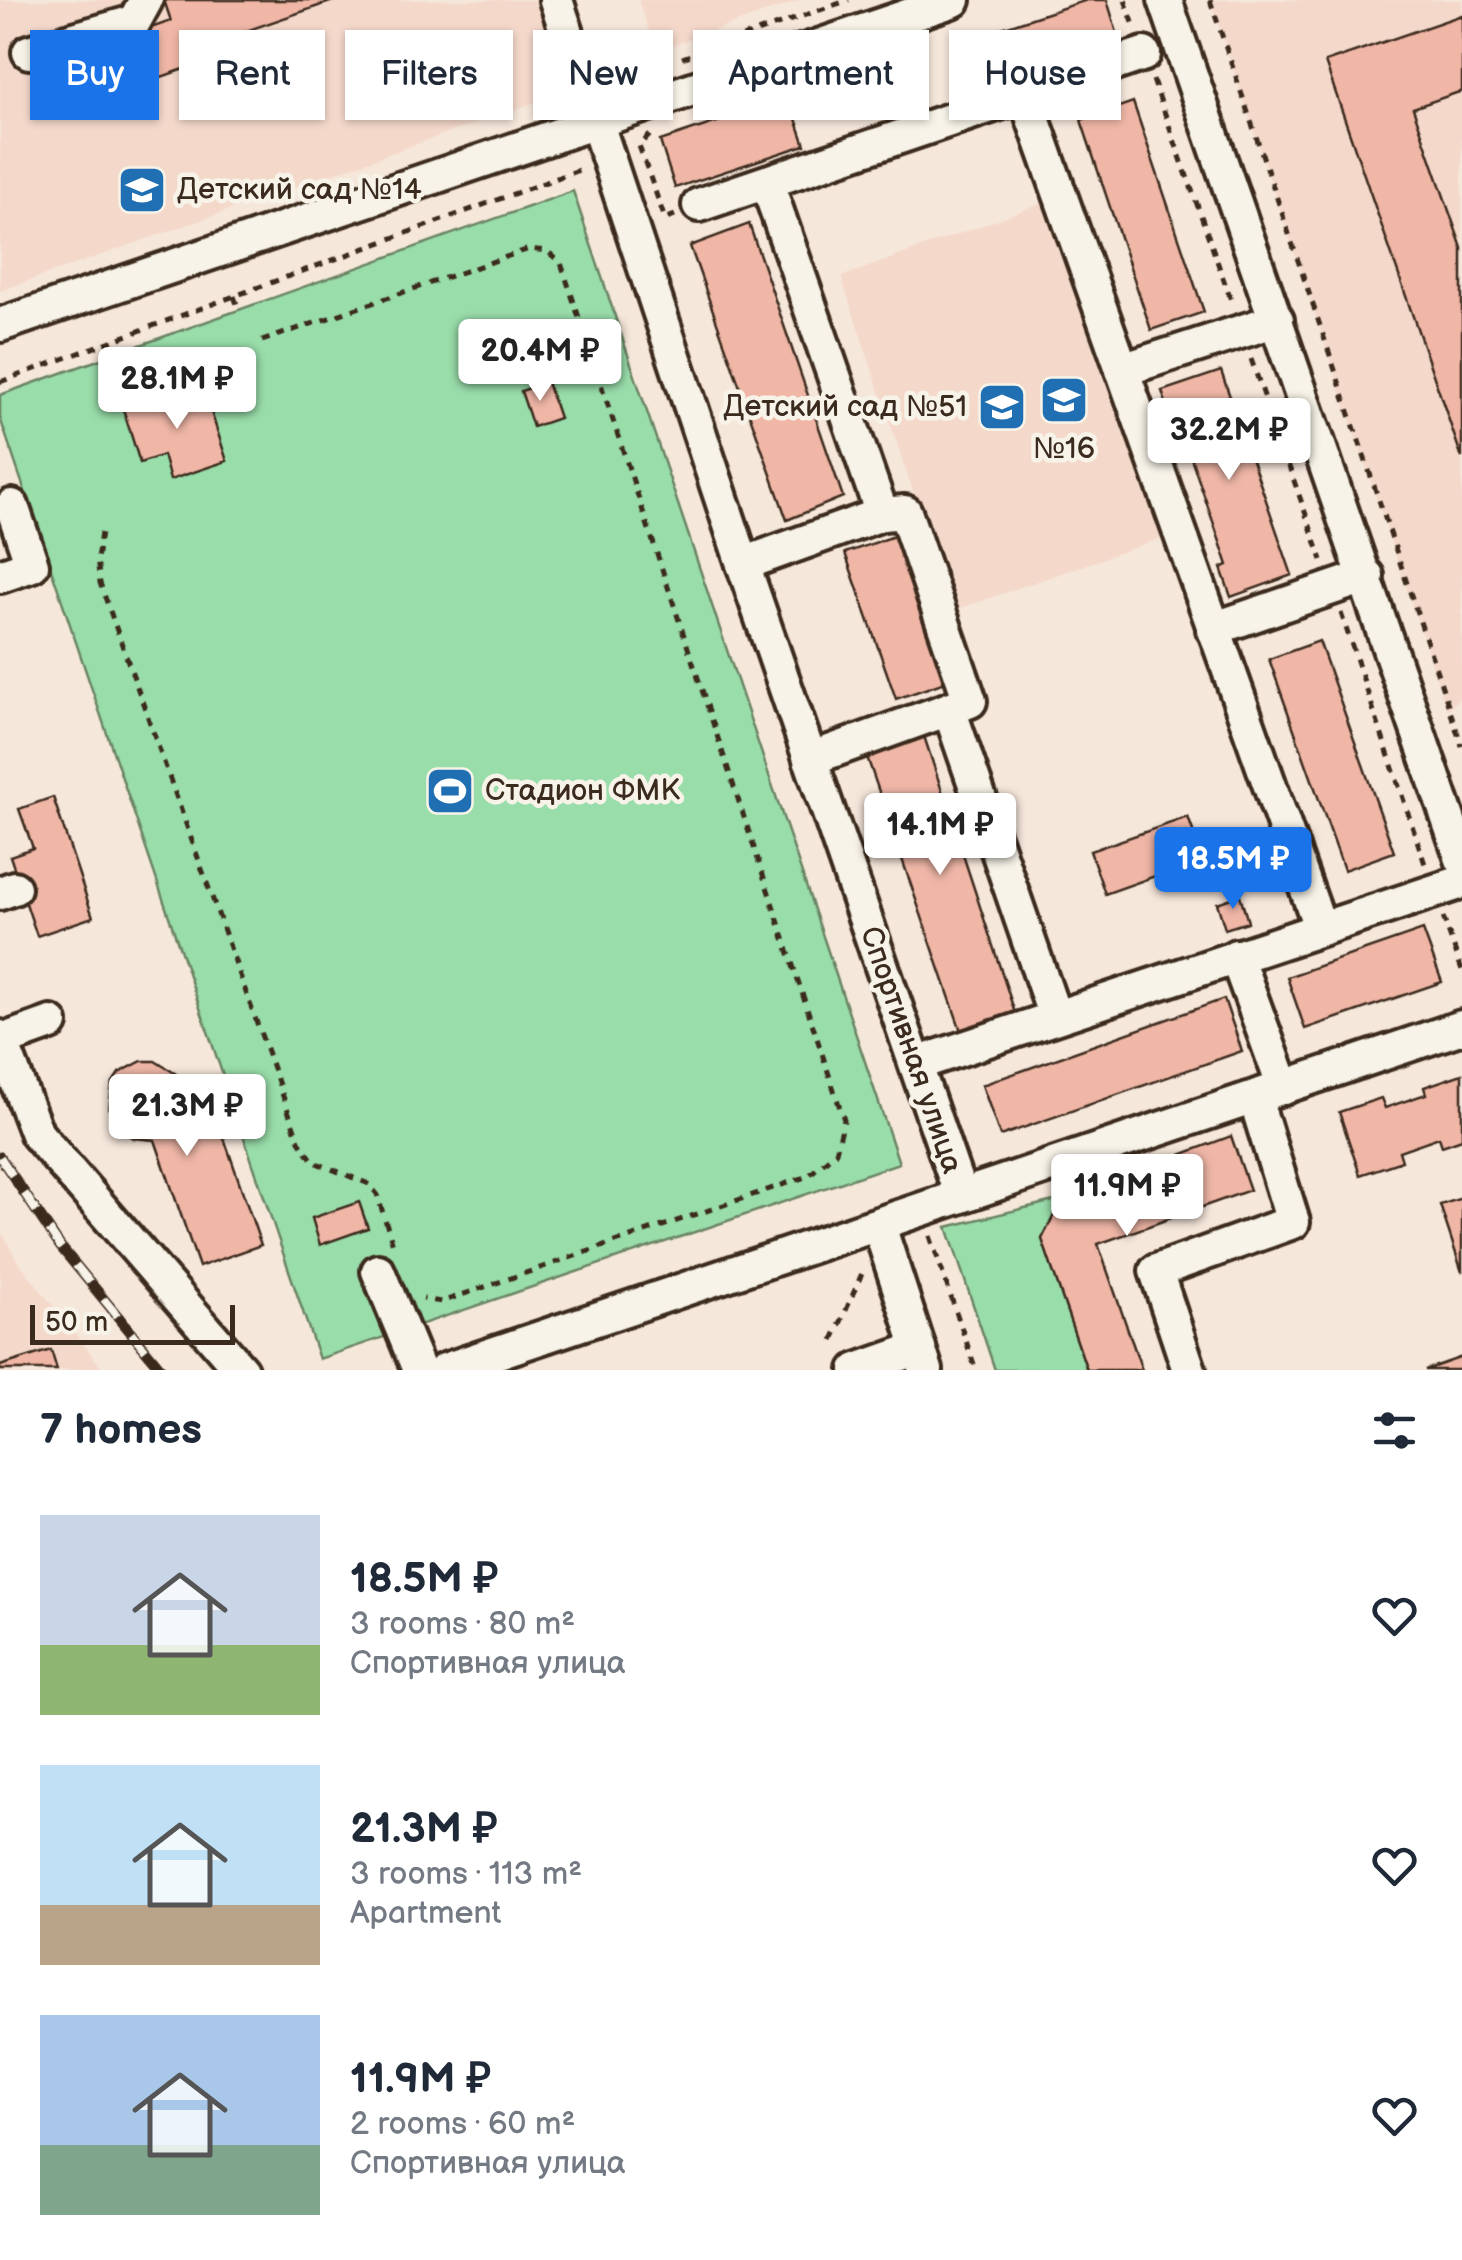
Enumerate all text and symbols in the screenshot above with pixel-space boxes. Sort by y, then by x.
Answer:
chip: Buy [30,30,159,120]
chip: Rent [179,30,325,120]
chip: Filters [345,30,513,120]
chip: New [533,30,673,120]
chip: Apartment [693,30,929,120]
chip: House [949,30,1121,120]
school or university icon: Детский сад №14 [116,164,168,216]
place label: Детский сад №14 [177,172,422,208]
pin: 20.4M ₽ [448,319,632,404]
text: 20.4M ₽ [480,332,600,371]
pin: 28.1M ₽ [85,347,269,432]
text: 28.1M ₽ [120,360,234,399]
school or university icon: №16 [1038,374,1090,426]
school or university icon: Детский сад №51 [976,381,1028,433]
place label: Детский сад №51 [723,389,967,425]
pin: 32.2M ₽ [1137,398,1321,483]
text: 32.2M ₽ [1170,411,1288,450]
place label: №16 [1033,431,1095,467]
sports icon: Стадион ФМК [424,765,476,817]
place label: Стадион ФМК [485,773,680,809]
pin: 14.1M ₽ [848,793,1032,878]
text: 14.1M ₽ [886,806,994,845]
pin: 18.5M ₽ [1141,827,1325,912]
text: 18.5M ₽ [1176,840,1290,879]
street label: Спортивная улица [852,922,970,1178]
pin: 21.3M ₽ [95,1074,279,1159]
text: 21.3M ₽ [131,1087,243,1126]
pin: 11.9M ₽ [1035,1154,1219,1239]
text: 11.9M ₽ [1073,1167,1181,1206]
scale bar [30,1300,235,1344]
text: 50 m [45,1306,108,1339]
icon: filters [1367,1403,1422,1458]
text: 7 homes [40,1405,202,1456]
text: 18.5M ₽ [350,1554,498,1605]
icon: home [120,1555,240,1675]
icon: heart [1367,1588,1422,1643]
text: 3 rooms · 80 m² [350,1605,575,1644]
text: Спортивная улица [350,1644,626,1683]
text: 21.3M ₽ [350,1804,498,1855]
icon: home [120,1805,240,1925]
icon: heart [1367,1838,1422,1893]
text: 3 rooms · 113 m² [350,1855,582,1894]
text: Apartment [350,1894,501,1933]
text: 11.9M ₽ [350,2054,491,2105]
icon: home [120,2055,240,2175]
icon: heart [1367,2088,1422,2143]
text: 2 rooms · 60 m² [350,2105,575,2144]
text: Спортивная улица [350,2144,626,2183]

